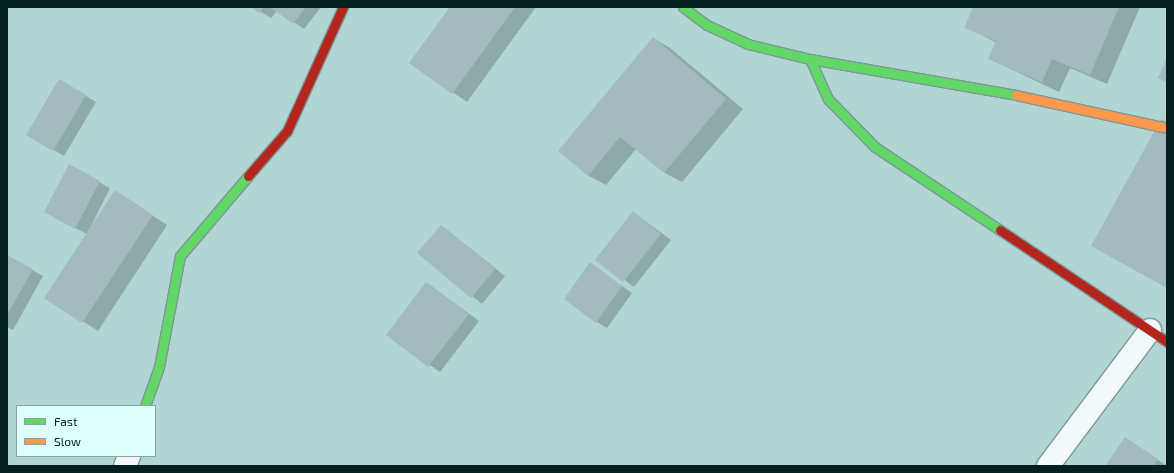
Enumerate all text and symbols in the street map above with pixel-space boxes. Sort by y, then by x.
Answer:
legend [16,405,156,457]
text: Fast [54,414,77,428]
text: Slow [54,434,81,448]

